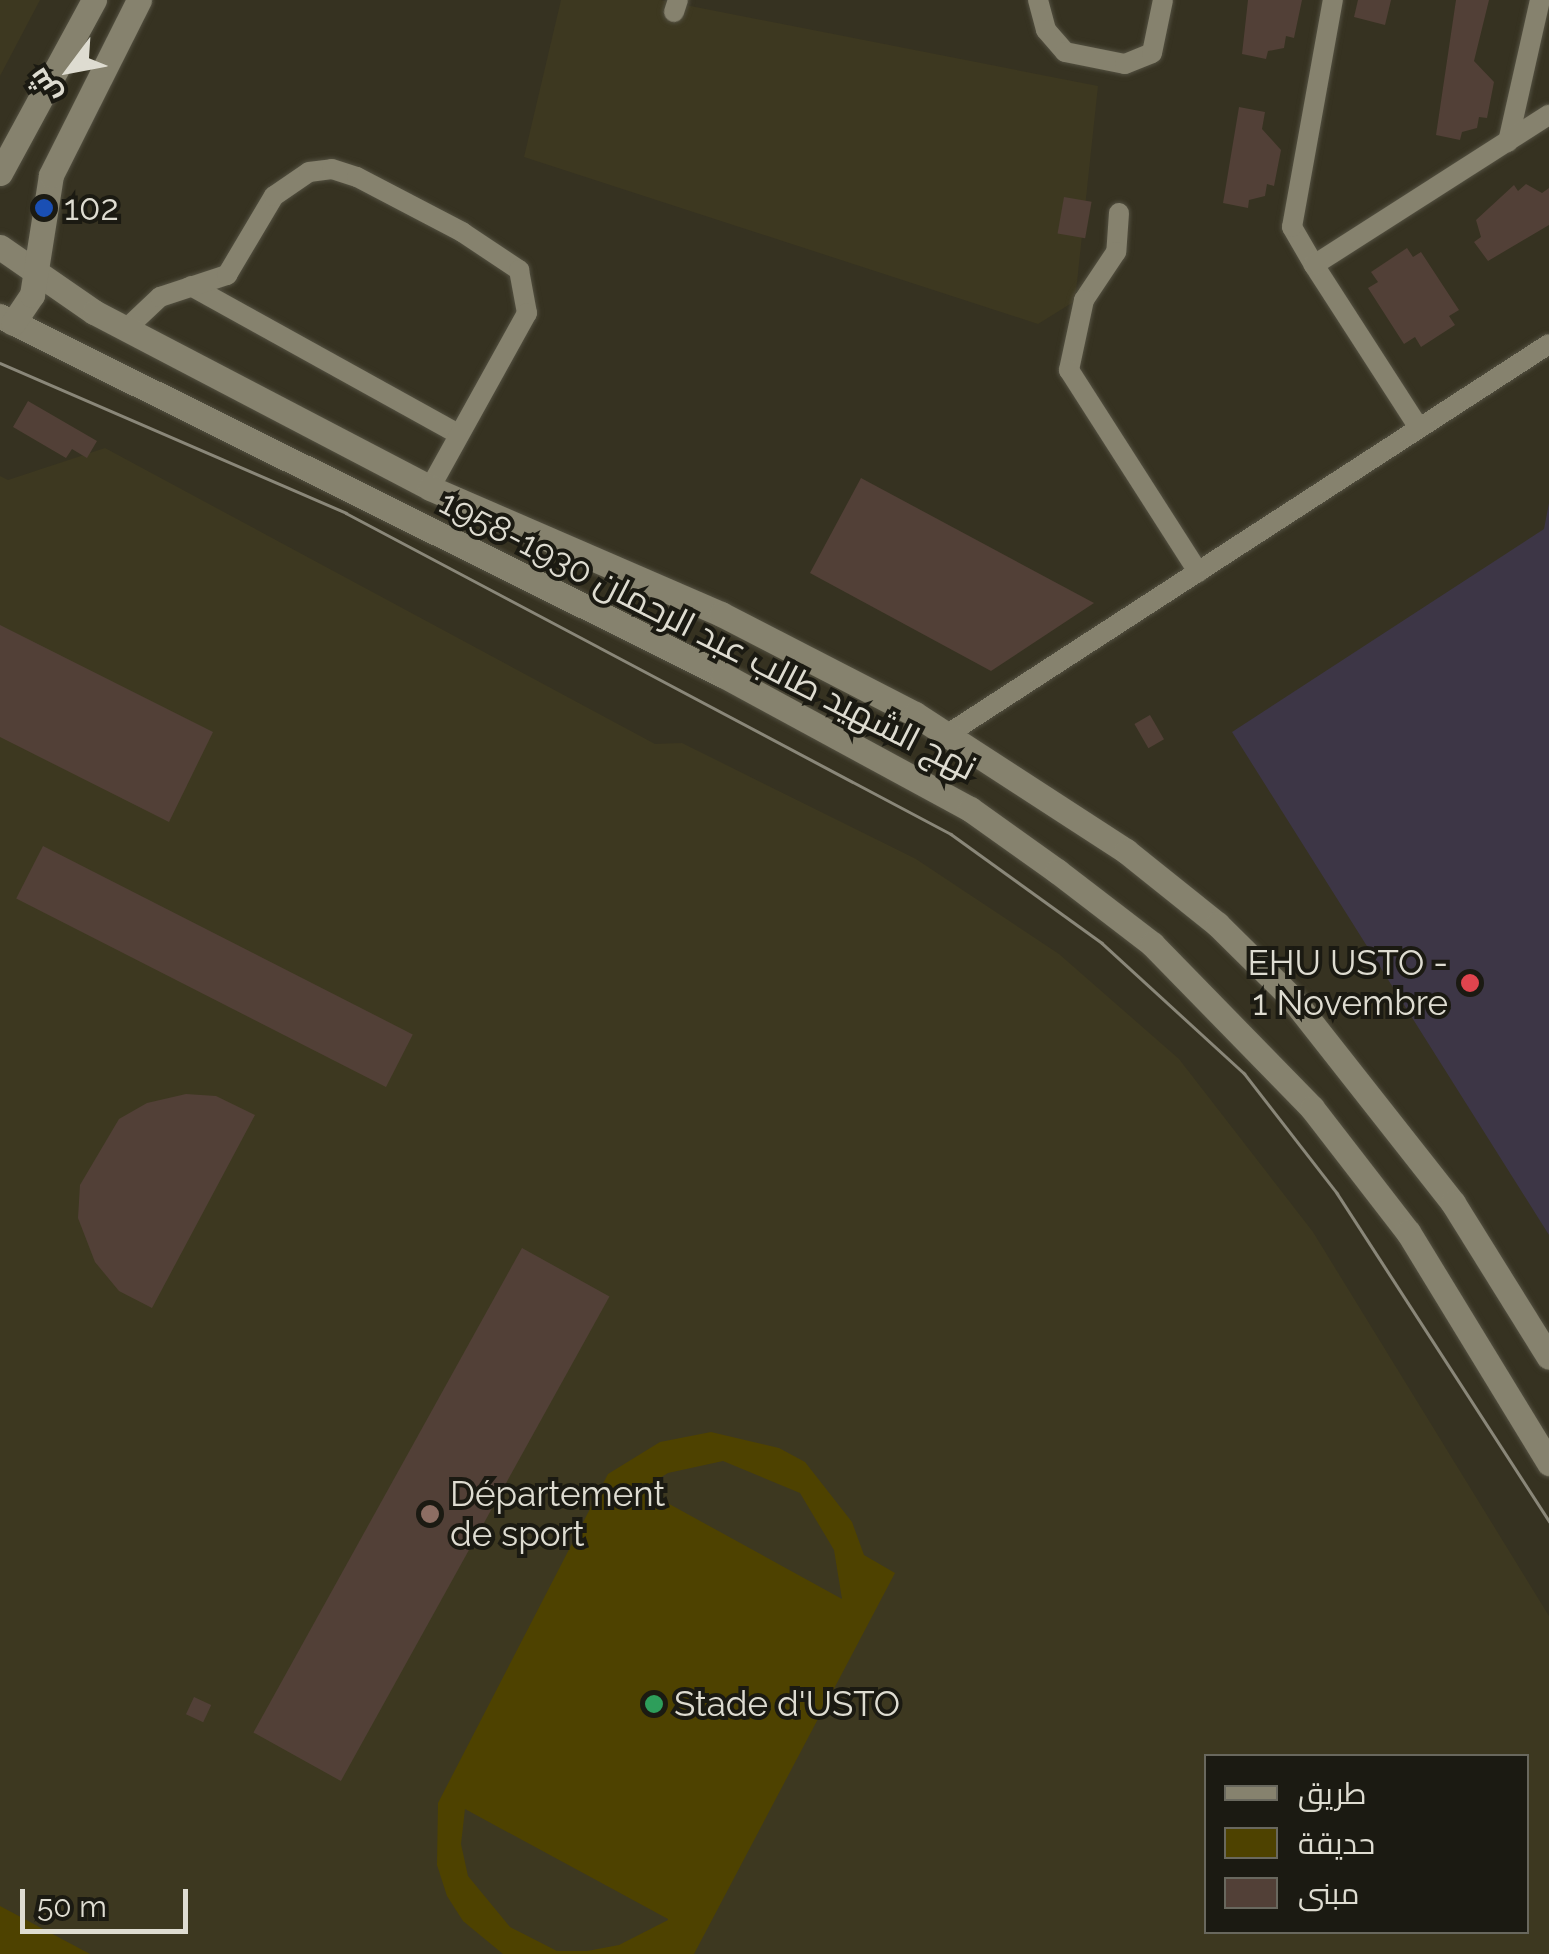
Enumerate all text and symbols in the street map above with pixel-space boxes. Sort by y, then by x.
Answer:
north arrow [20,20,120,120]
text: ش [21,62,68,110]
place label: 102 [64,187,119,229]
marker: 102 [33,197,55,219]
street label: نهج الشهيد طالب عبد الرحمان 1930-1958 [433,481,983,789]
place label: EHU USTO - 1 Novembre [1247,942,1448,1024]
marker: EHU USTO - 1 Novembre [1457,970,1483,996]
place label: Département de sport [450,1473,665,1555]
marker: Département de sport [419,1503,441,1525]
place label: Stade d'USTO [674,1683,900,1725]
marker: Stade d'USTO [643,1693,665,1715]
legend [1204,1754,1529,1934]
text: طريق [1298,1776,1367,1811]
text: حديقة [1298,1826,1375,1861]
scale bar [25,1869,192,1931]
text: مبنى [1298,1876,1359,1911]
text: 50 m [37,1889,107,1924]

